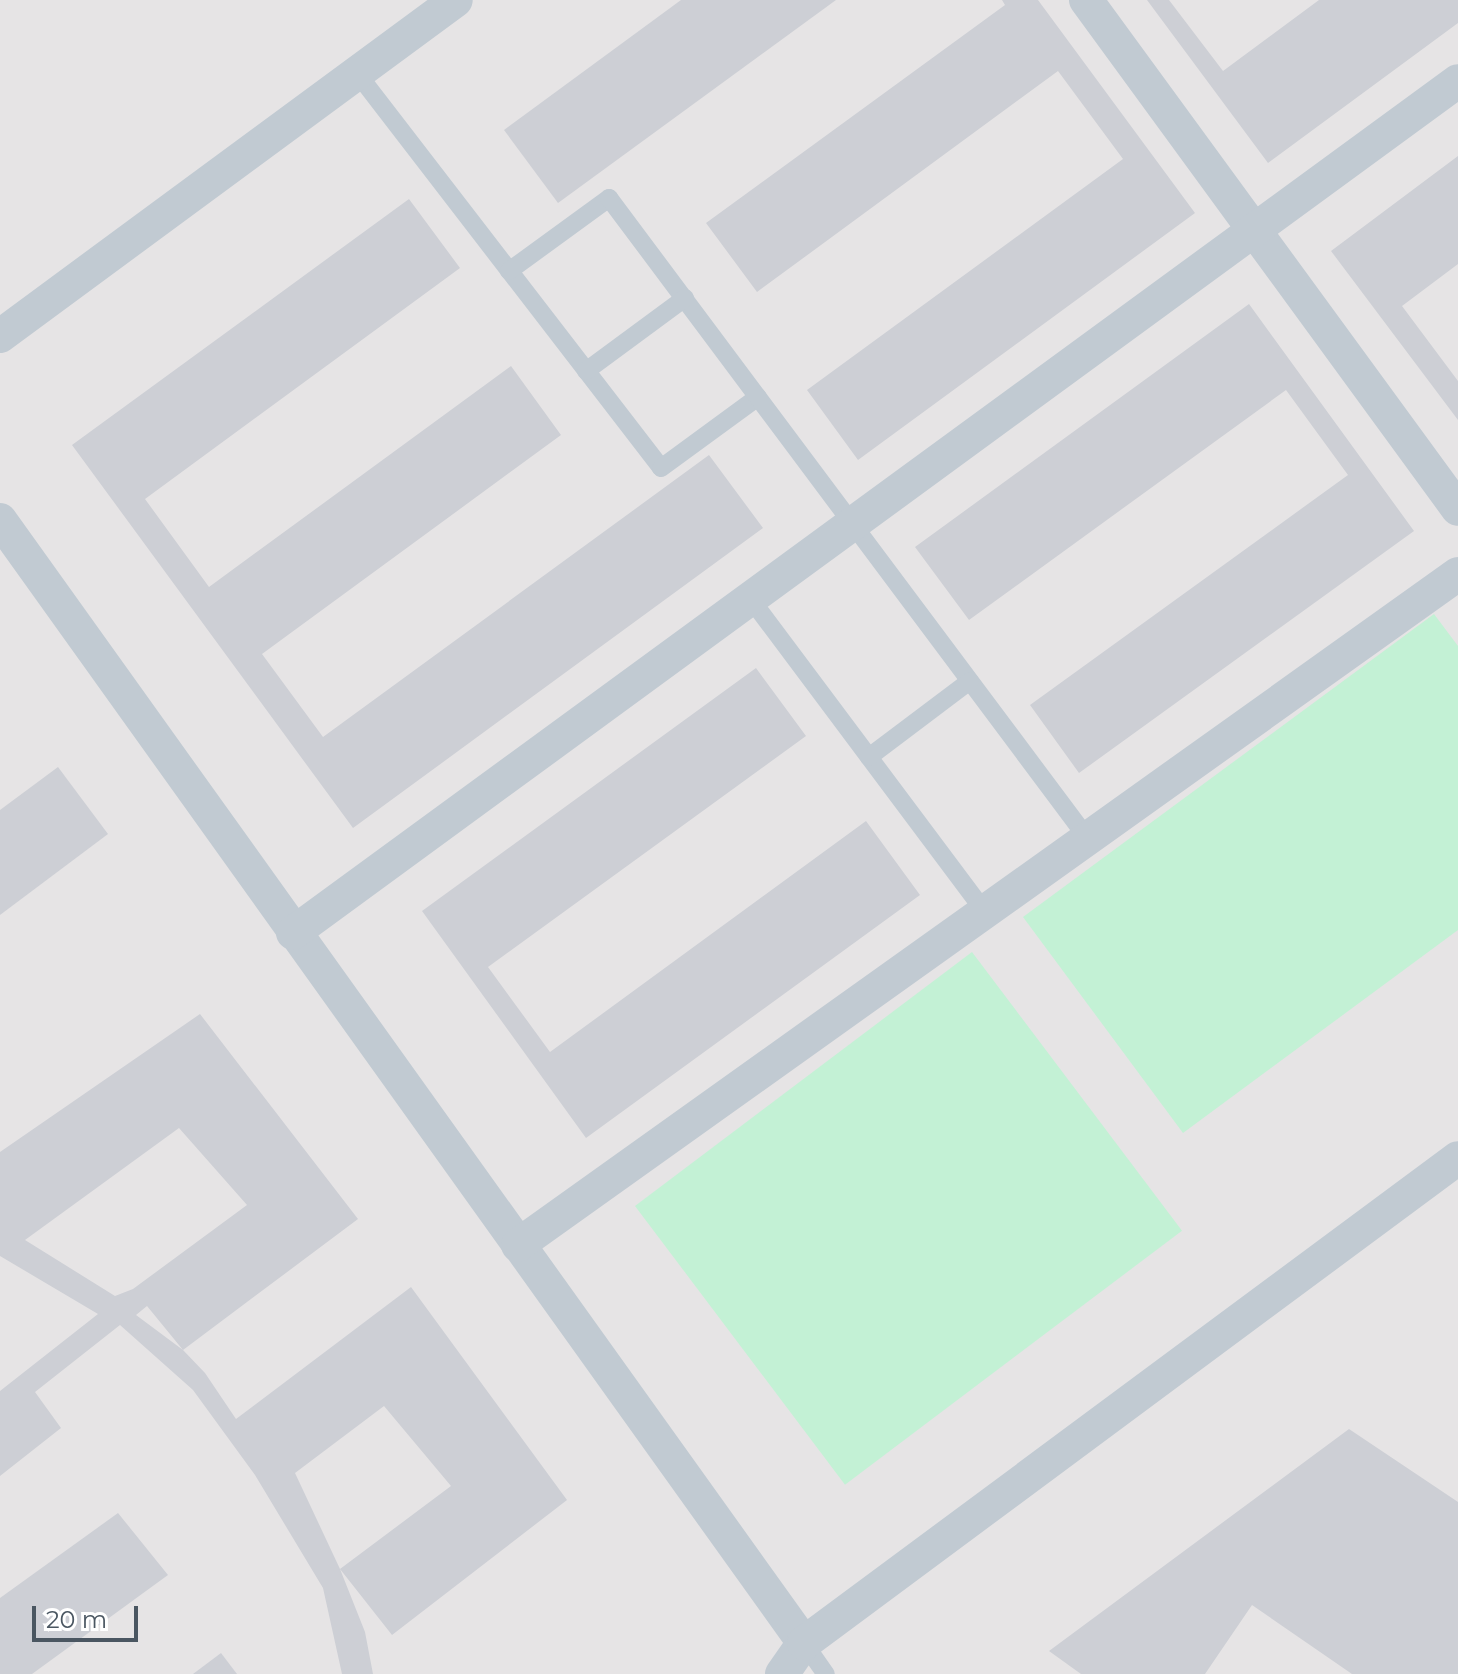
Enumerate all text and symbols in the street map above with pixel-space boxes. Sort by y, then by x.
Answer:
scale bar [36,1590,142,1640]
text: 20 m [46,1605,107,1634]

